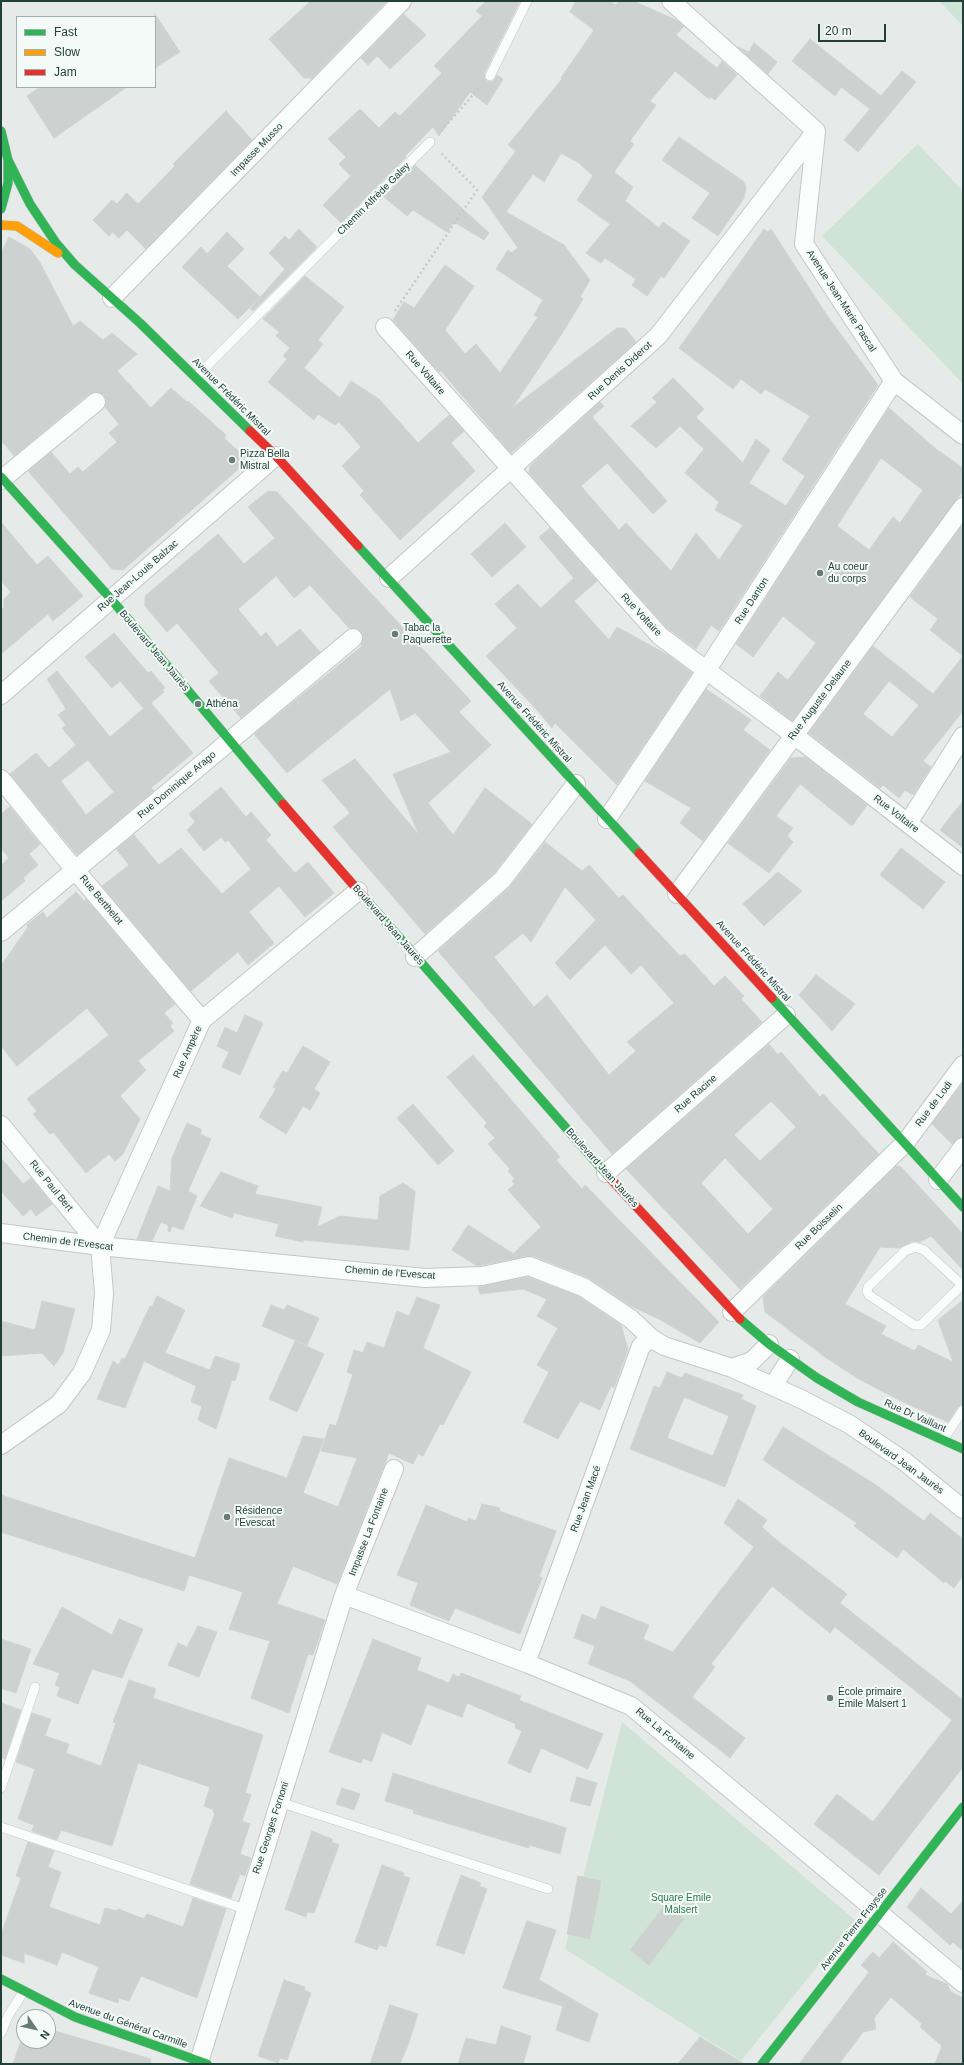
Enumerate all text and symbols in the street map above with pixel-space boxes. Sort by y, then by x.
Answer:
legend [16,16,156,88]
scale bar [820,16,888,42]
text: 20 m [825,24,852,38]
text: Fast [54,25,77,39]
text: Slow [54,45,80,59]
text: Jam [54,65,77,79]
street label: Impasse Musso [228,121,286,179]
street label: Chemin Alfrède Galey [335,160,413,238]
street label: Avenue Jean-Marie Pascal [803,248,879,354]
street label: Rue Denis Diderot [586,339,654,403]
street label: Rue Voltaire [403,349,447,397]
street label: Avenue Frédéric Mistral [189,355,273,439]
place label: Pizza Bella Mistral [240,448,289,472]
marker: Pizza Bella Mistral [227,455,237,465]
street label: Rue Jean-Louis Balzac [95,538,181,614]
place label: Au coeur du corps [828,561,868,584]
marker: Au coeur du corps [815,568,825,578]
street label: Rue Danton [732,575,772,627]
street label: Rue Voltaire [618,591,664,639]
street label: Boulevard Jean Jaurès [117,608,191,694]
place label: Tabac la Paquerette [403,622,452,646]
marker: Tabac la Paquerette [390,629,400,639]
street label: Rue Auguste Delaune [786,657,854,743]
street label: Avenue Frédéric Mistral [494,679,574,765]
place label: Athéna [206,698,238,710]
marker: Athéna [193,699,203,709]
street label: Rue Dominique Arago [135,749,219,821]
street label: Rue Voltaire [871,793,921,835]
street label: Rue Berthelot [77,873,125,927]
street label: Boulevard Jean Jaurès [350,882,426,968]
street label: Avenue Frédéric Mistral [713,918,793,1004]
street label: Rue Ampère [171,1024,205,1080]
street label: Rue Racine [672,1072,720,1116]
street label: Rue de Lodi [913,1079,955,1129]
street label: Boulevard Jean Jaurès [563,1126,641,1210]
street label: Rue Paul Bert [27,1158,75,1214]
street label: Rue Boisselin [793,1201,845,1253]
street label: Chemin de l'Evescat [22,1231,114,1253]
street label: Chemin de l'Evescat [344,1264,436,1282]
street label: Rue Dr Vaillant [882,1397,948,1435]
street label: Boulevard Jean Jaurès [856,1427,946,1497]
street label: Rue Jean Macé [568,1464,604,1534]
street label: Impasse La Fontaine [347,1486,391,1578]
place label: Résidence l'Evescat [235,1505,282,1528]
marker: Résidence l'Evescat [222,1512,232,1522]
place label: École primaire Emile Malsert 1 [838,1686,907,1710]
marker: École primaire Emile Malsert 1 [825,1693,835,1703]
street label: Rue La Fontaine [633,1706,697,1762]
street label: Rue Georges Fornoni [250,1780,292,1876]
street label: Avenue Pierre Fraysse [818,1885,890,1973]
park label: Square Emile Malsert [651,1892,711,1916]
street label: Avenue du Général Carmille [67,1997,189,2051]
north arrow [16,2009,56,2049]
text: N [38,2028,52,2042]

